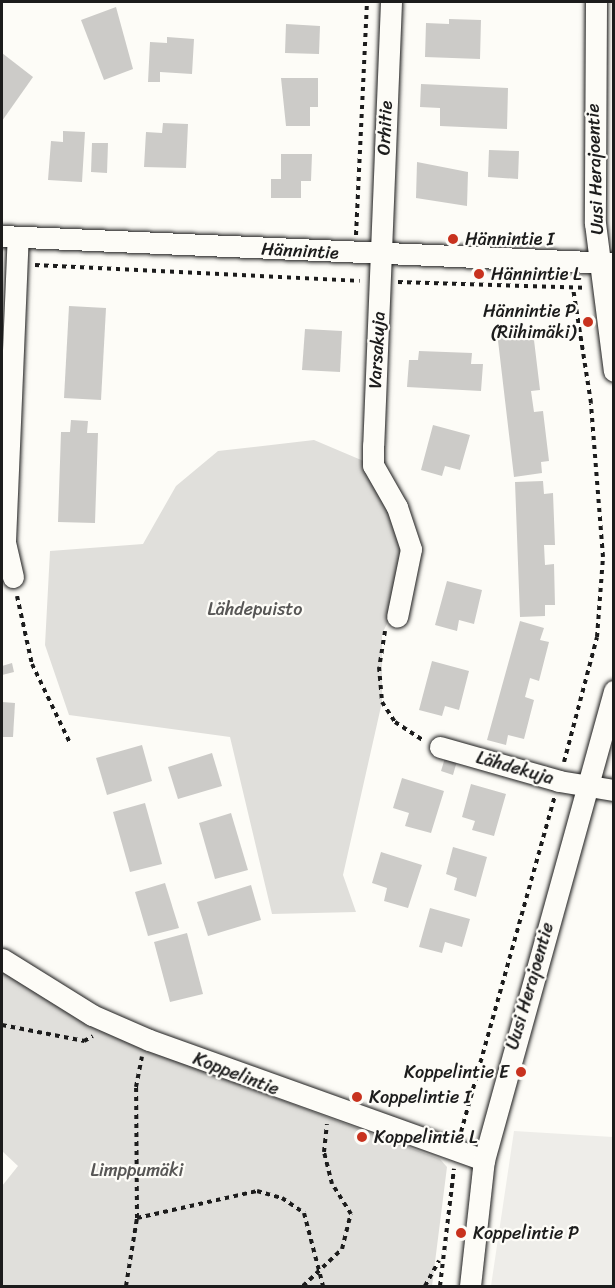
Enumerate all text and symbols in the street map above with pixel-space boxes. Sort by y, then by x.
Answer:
street label: Orhitie [373,100,397,156]
street label: Uusi Herajoentie [582,103,608,235]
place label: Hännintie I [465,228,554,250]
marker: Hännintie I [446,232,460,246]
street label: Hännintie [261,238,339,264]
place label: Hännintie L [491,263,581,285]
marker: Hännintie L [472,267,486,281]
place label: Hännintie P (Riihimäki) [483,301,576,344]
street label: Varsakuja [364,311,390,389]
marker: Hännintie P (Riihimäki) [581,315,595,329]
park label: Lähdepuisto [208,598,302,620]
street label: Lähdekuja [474,747,556,789]
street label: Uusi Herajoentie [501,919,559,1053]
street label: Koppelintie [190,1048,282,1100]
place label: Koppelintie E [404,1061,509,1083]
marker: Koppelintie E [514,1065,528,1079]
place label: Koppelintie I [369,1086,471,1108]
marker: Koppelintie I [350,1090,364,1104]
place label: Koppelintie L [374,1126,477,1148]
marker: Koppelintie L [355,1130,369,1144]
park label: Limppumäki [90,1159,184,1181]
place label: Koppelintie P [473,1222,579,1244]
marker: Koppelintie P [454,1226,468,1240]

